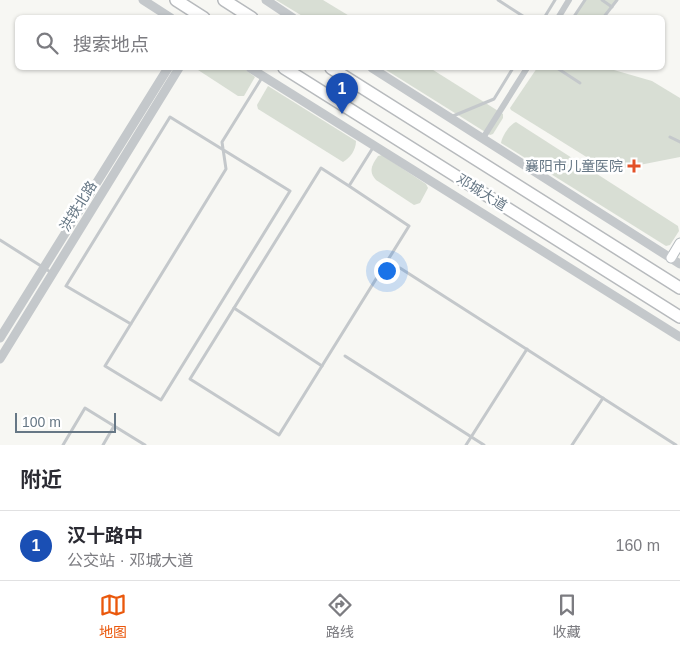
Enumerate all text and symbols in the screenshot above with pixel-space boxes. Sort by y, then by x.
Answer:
search box [15,15,665,70]
icon: search [33,29,61,57]
text: 搜索地点 [73,34,149,55]
pin: 1 [326,73,358,114]
place label: 襄阳市儿童医院 [525,158,623,174]
marker: 襄阳市儿童医院 [627,159,641,173]
street label: 邓城大道 [454,170,510,214]
street label: 洪铁北路 [56,178,100,234]
your location [374,258,400,284]
scale bar [15,410,116,433]
text: 100 m [22,414,61,430]
text: 附近 [20,468,62,491]
text: 汉十路中 [67,525,143,546]
text: 1 [32,537,40,554]
text: 160 m [616,537,660,554]
text: 公交站 · 邓城大道 [67,552,193,569]
tab: 地图 [99,591,127,641]
tab: 路线 [326,591,354,641]
tab: 收藏 [553,591,581,641]

